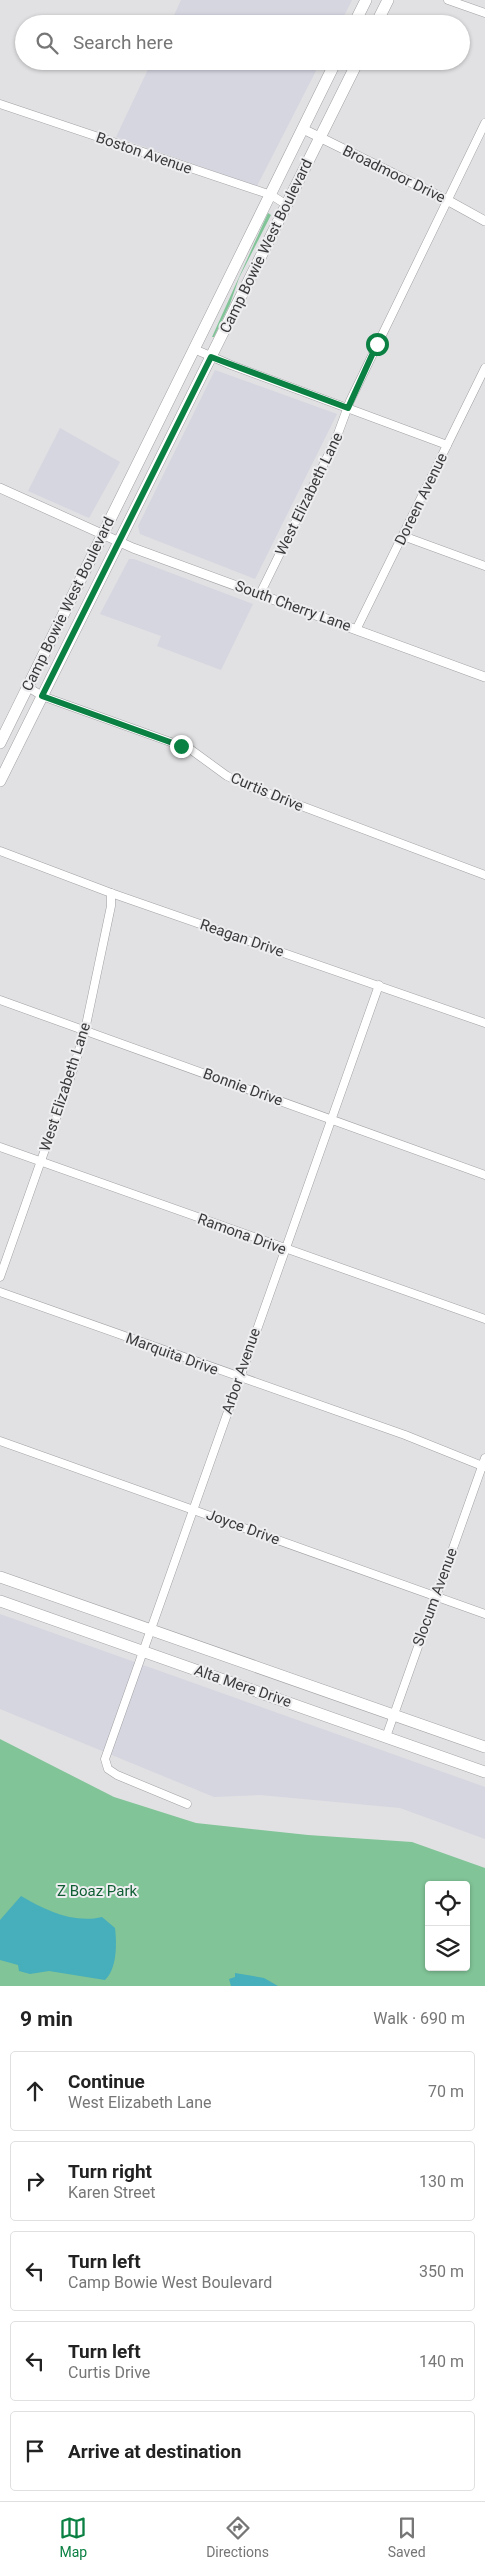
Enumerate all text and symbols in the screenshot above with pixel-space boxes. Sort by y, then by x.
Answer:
search box [15,15,470,70]
icon: search [33,29,61,57]
text: Search here [73,31,173,54]
street label: Boston Avenue [94,128,194,178]
street label: Broadmoor Drive [340,141,448,207]
street label: Camp Bowie West Boulevard [216,156,316,336]
route start [366,333,389,356]
street label: West Elizabeth Lane [271,430,347,558]
street label: Doreen Avenue [391,450,451,548]
street label: Camp Bowie West Boulevard [18,514,118,694]
street label: South Cherry Lane [233,577,354,635]
route end [170,735,193,758]
street label: Curtis Drive [228,769,306,815]
street label: Reagan Drive [198,915,286,961]
street label: West Elizabeth Lane [36,1020,94,1154]
street label: Bonnie Drive [201,1064,285,1110]
street label: Ramona Drive [195,1210,289,1258]
street label: Arbor Avenue [218,1326,264,1416]
street label: Marquita Drive [123,1329,221,1379]
street label: Joyce Drive [204,1505,282,1549]
street label: Slocum Avenue [409,1545,461,1649]
street label: Alta Mere Drive [192,1661,294,1711]
map controls [425,1881,470,1971]
button: locate [425,1881,470,1926]
park label: Z Boaz Park [57,1882,137,1900]
button: layers [425,1926,470,1971]
text: 9 min [20,2007,73,2031]
text: Walk · 690 m [373,2009,465,2028]
text: Continue [68,2070,145,2093]
icon: ahead [21,2077,49,2105]
text: 70 m [428,2082,464,2101]
text: West Elizabeth Lane [68,2093,212,2112]
text: Turn right [68,2160,152,2183]
icon: right [21,2167,49,2195]
text: 130 m [419,2172,464,2191]
text: Karen Street [68,2183,156,2202]
text: Turn left [68,2250,141,2273]
icon: left [21,2257,49,2285]
text: 350 m [419,2262,464,2281]
text: Camp Bowie West Boulevard [68,2273,272,2292]
text: Turn left [68,2340,141,2363]
icon: left [21,2347,49,2375]
text: 140 m [419,2352,464,2371]
text: Curtis Drive [68,2363,150,2382]
icon: arrive [21,2437,49,2465]
text: Arrive at destination [68,2440,241,2463]
tab: Map [59,2514,87,2560]
tab: Directions [206,2514,269,2560]
tab: Saved [388,2514,426,2560]

